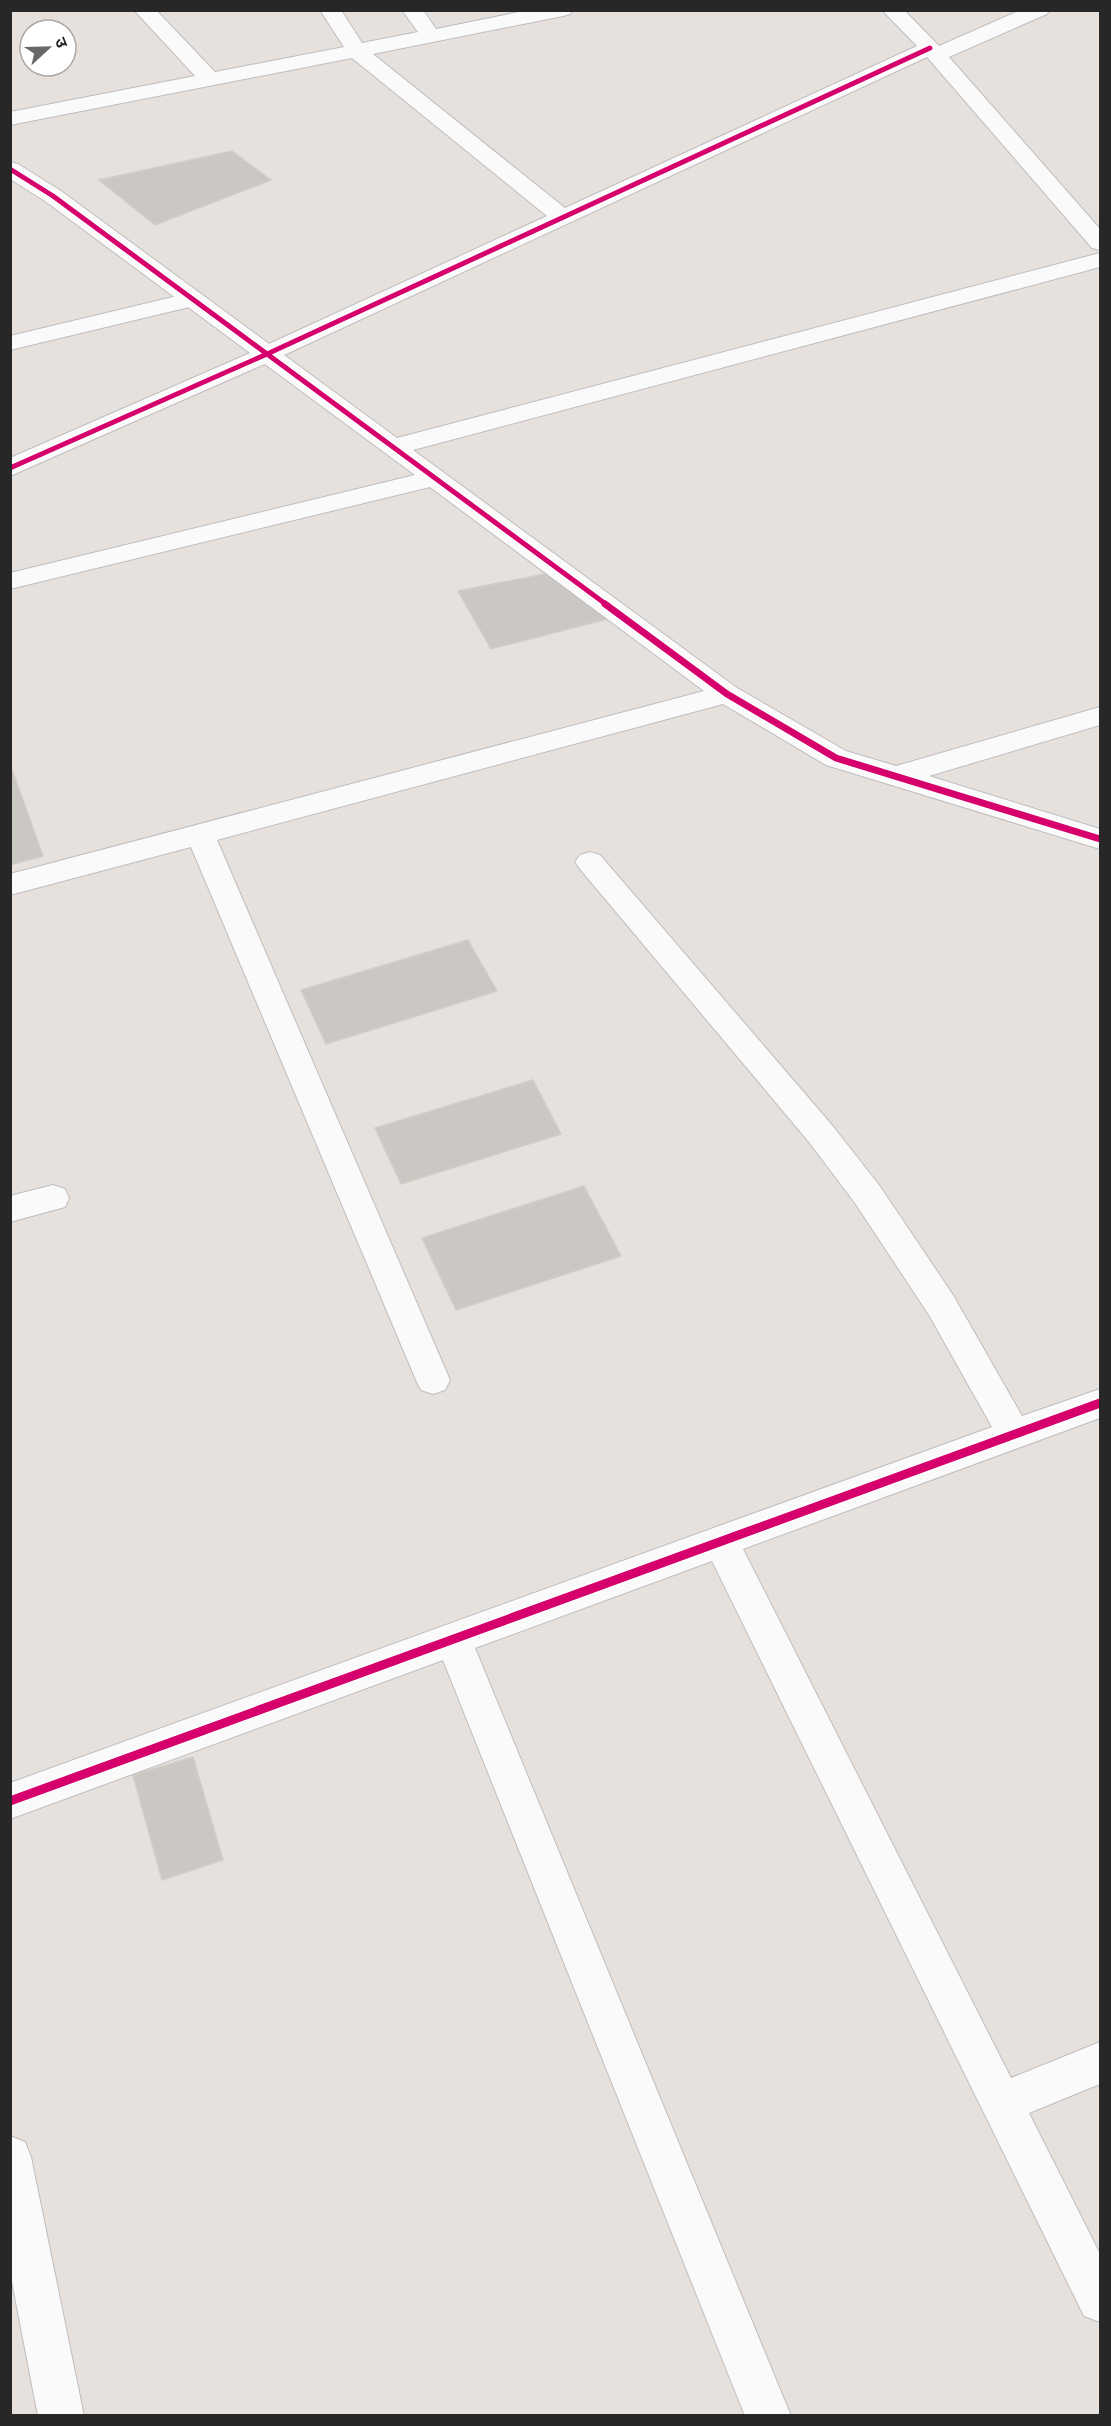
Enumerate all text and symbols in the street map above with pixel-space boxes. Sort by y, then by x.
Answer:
north arrow [18,18,78,78]
text: उ [50,35,72,51]

